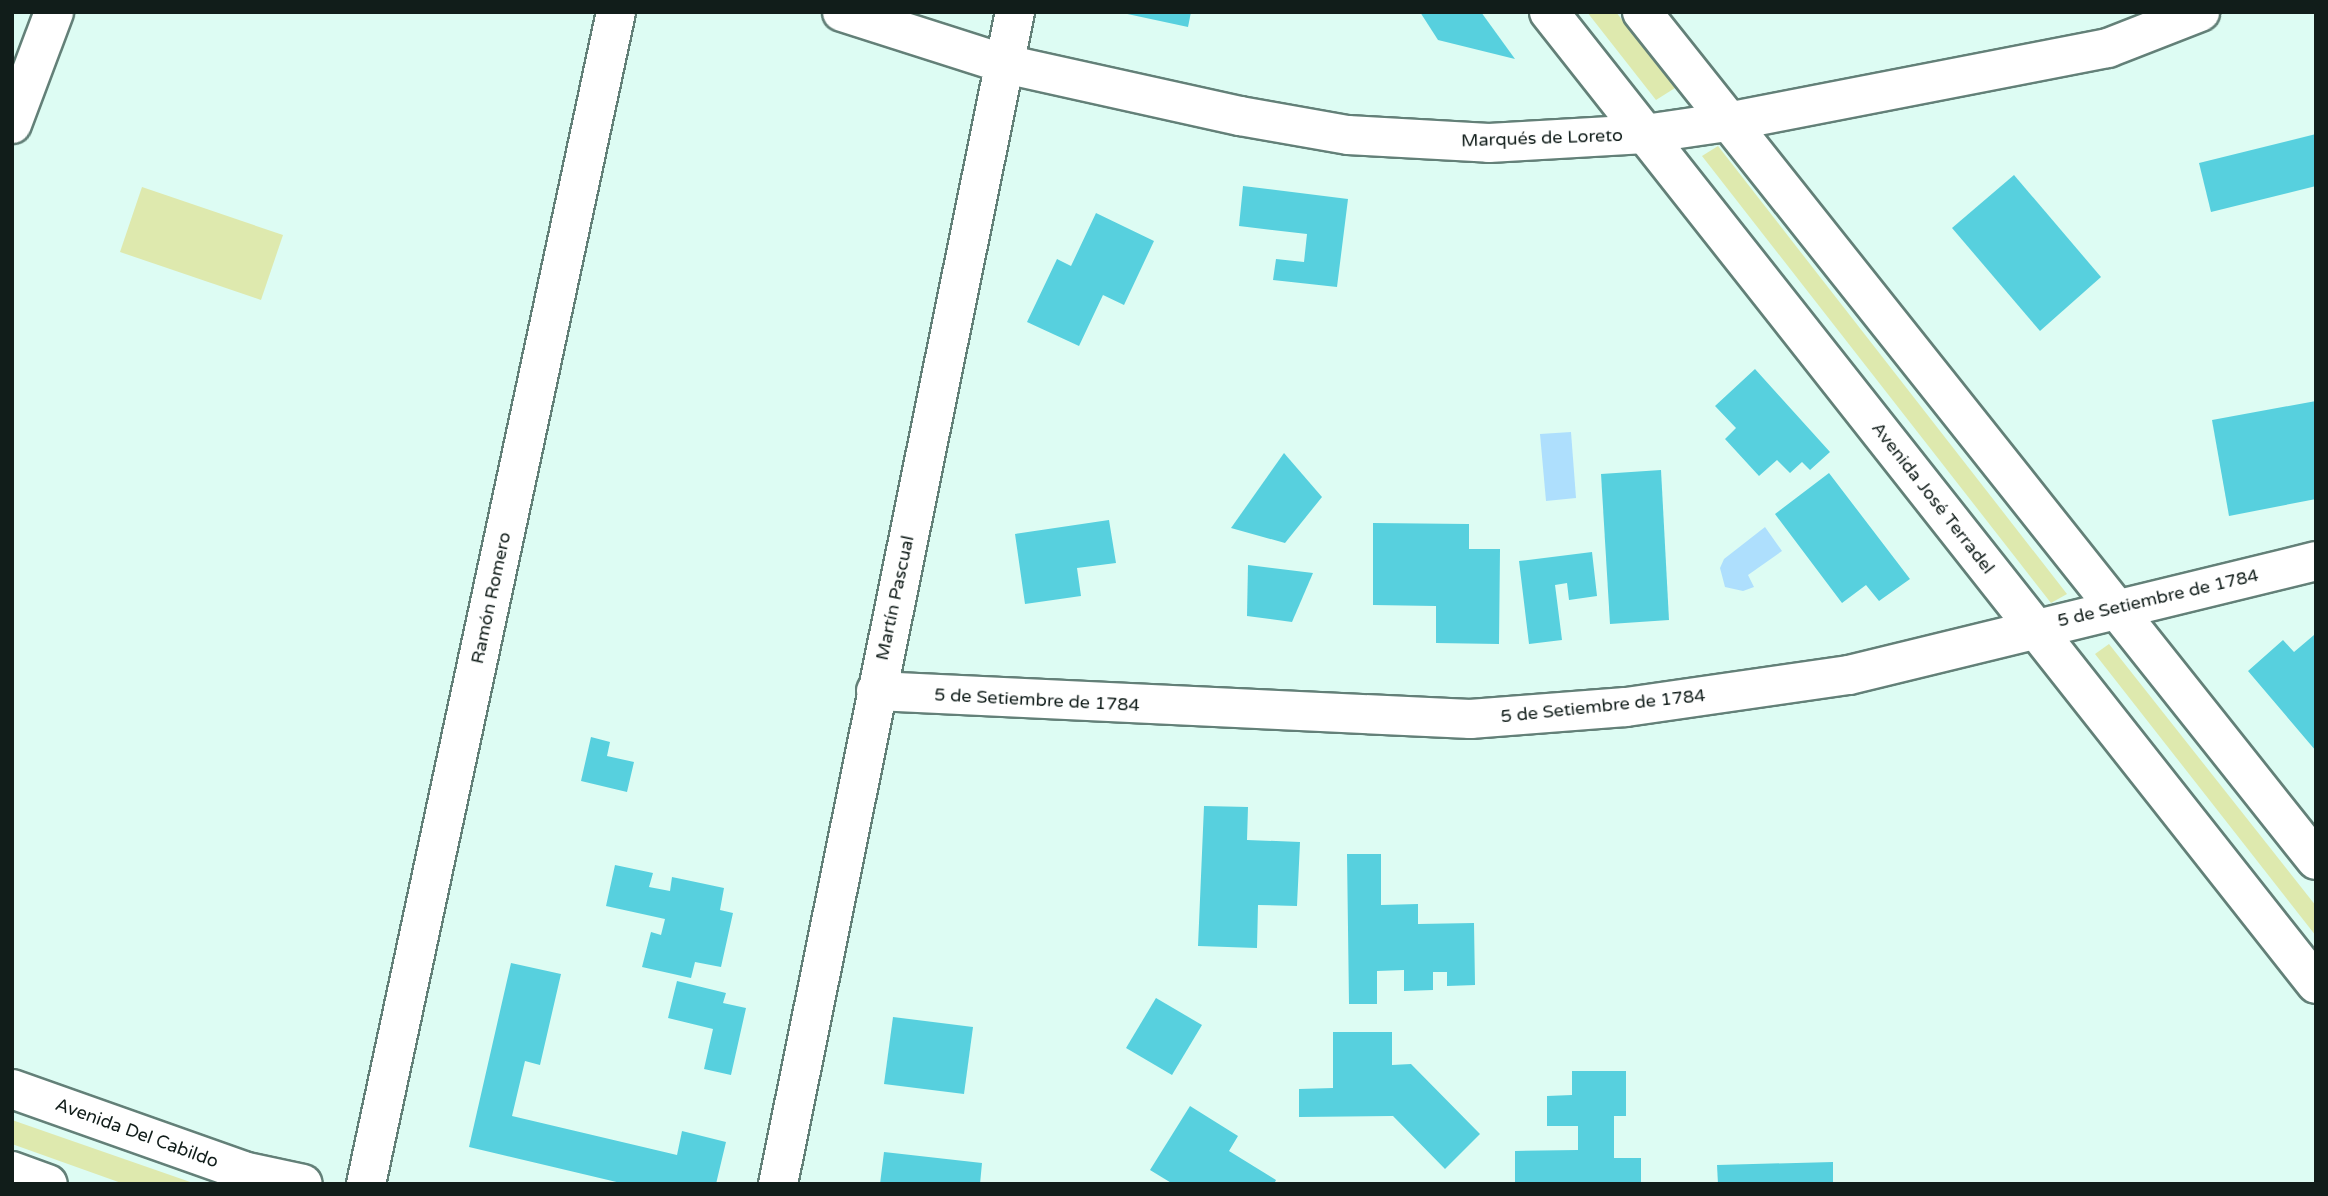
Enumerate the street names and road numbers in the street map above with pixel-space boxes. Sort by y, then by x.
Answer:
street label: Marqués de Loreto [1461,124,1623,152]
street label: Avenida José Terradel [1867,418,1999,578]
street label: Ramón Romero [466,530,516,666]
street label: Martín Pascual [871,534,919,662]
street label: 5 de Setiembre de 1784 [2055,564,2261,632]
street label: 5 de Setiembre de 1784 [934,684,1140,716]
street label: 5 de Setiembre de 1784 [1500,685,1706,727]
street label: Avenida Del Cabildo [53,1093,221,1173]

